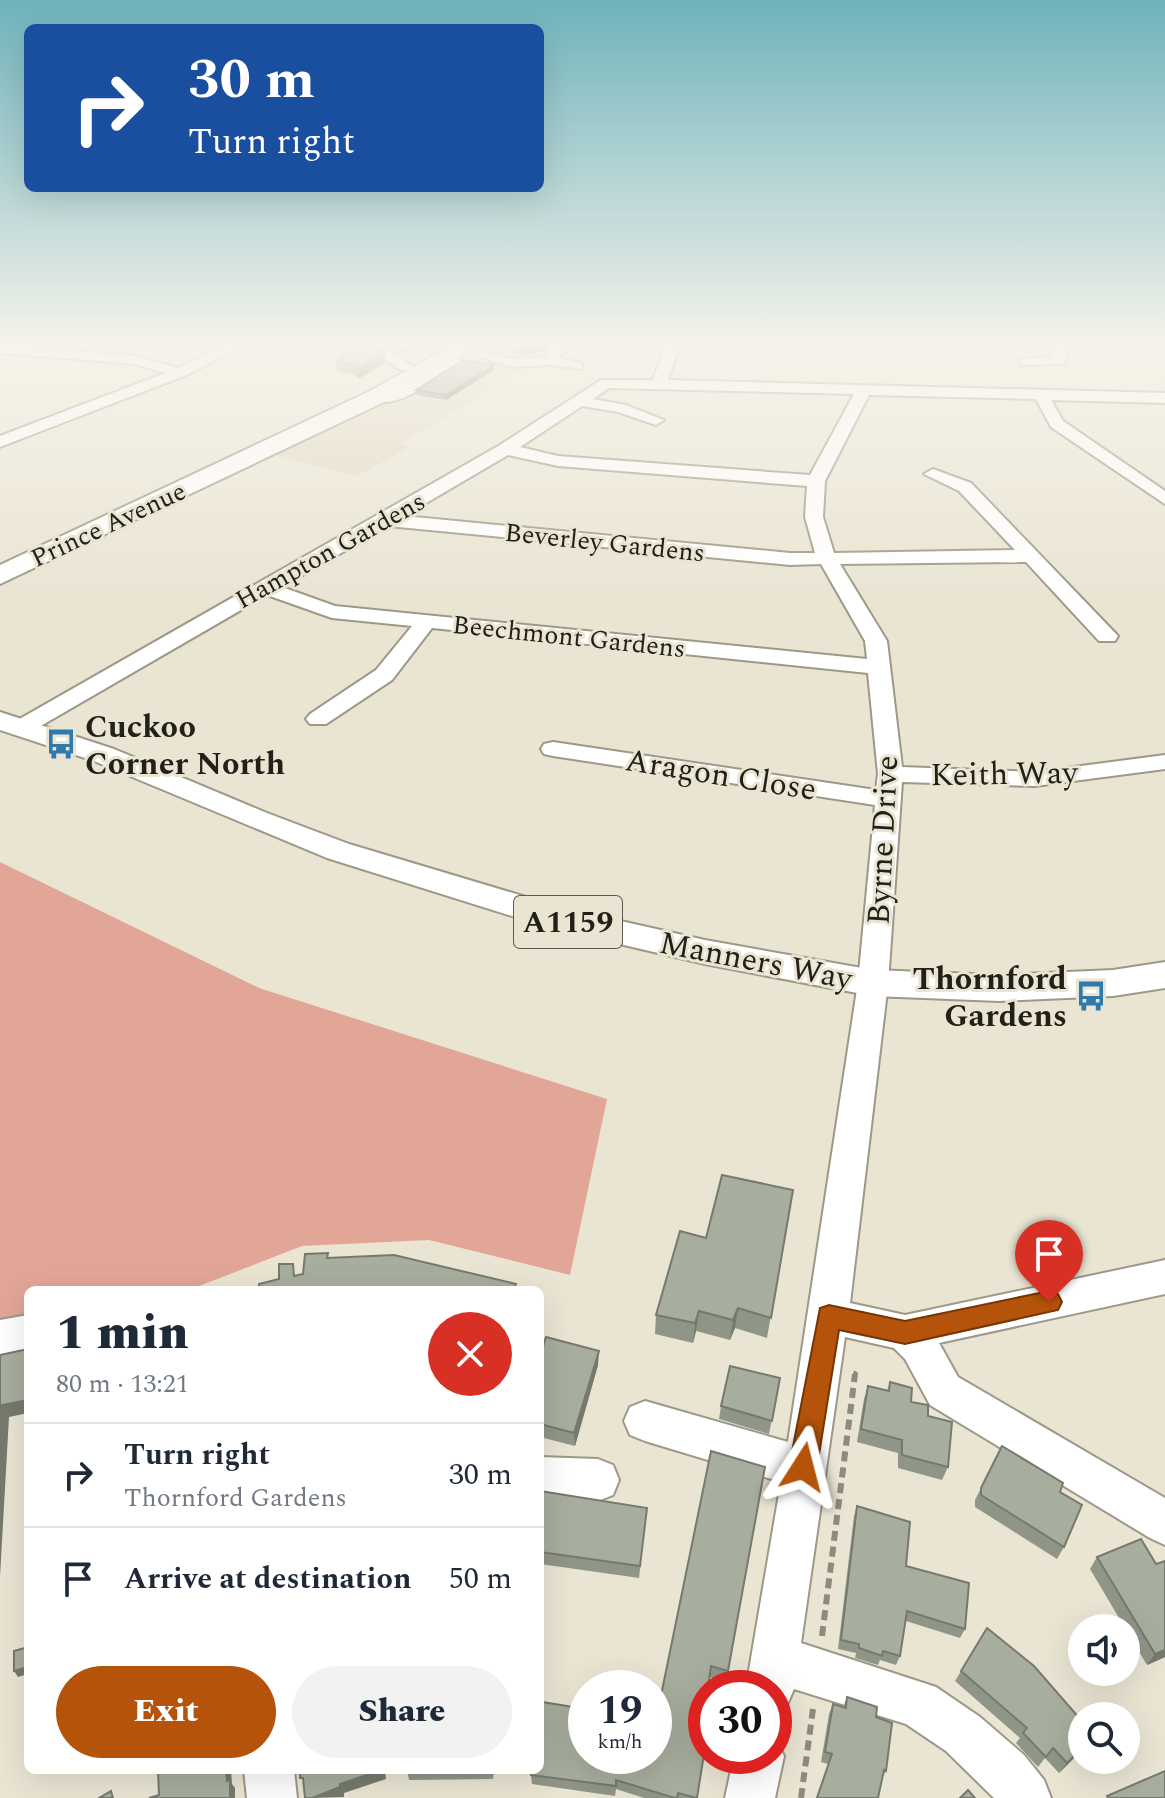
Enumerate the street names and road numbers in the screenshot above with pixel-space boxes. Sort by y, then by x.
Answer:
street label: Prince Avenue [24,471,193,578]
street label: Hampton Gardens [228,482,433,620]
street label: Beverley Gardens [503,513,707,573]
street label: Beechmont Gardens [451,605,687,669]
street label: Aragon Close [622,736,820,815]
street label: Keith Way [930,749,1080,800]
street label: Byrne Drive [855,754,912,926]
road number: A1159 [514,896,622,948]
street label: Manners Way [655,919,858,1004]

